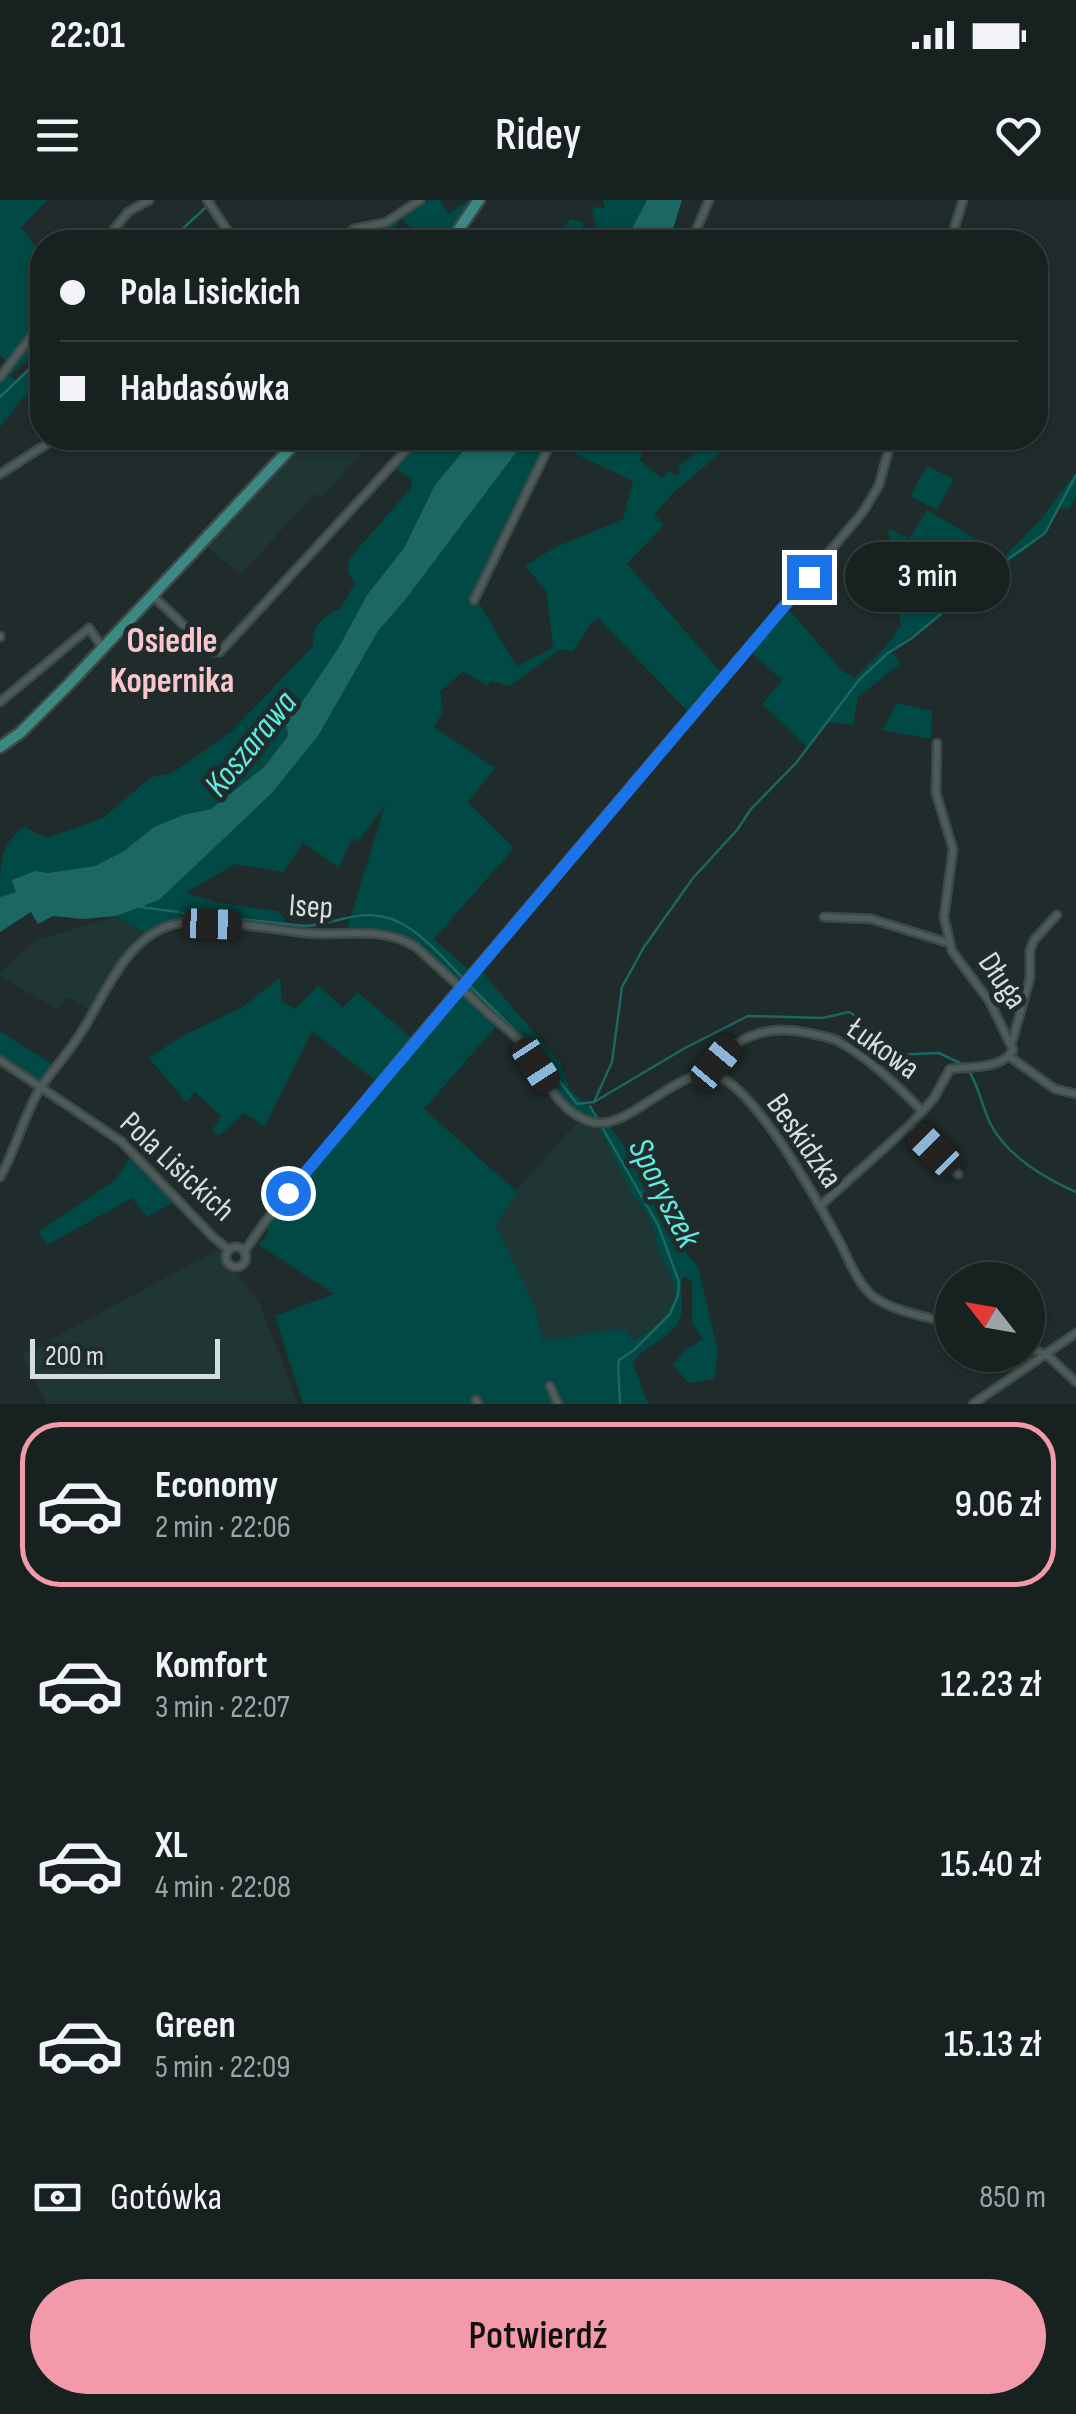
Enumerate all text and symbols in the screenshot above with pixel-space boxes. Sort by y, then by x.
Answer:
text: 22:01 [50,13,125,58]
icon: menu [30,108,85,163]
text: Ridey [495,108,581,163]
icon: heart [991,108,1046,163]
text: Pola Lisickich [120,270,301,315]
text: Habdasówka [120,366,290,411]
callout: 3 min [844,542,1009,612]
route end [787,555,832,600]
text: 3 min [897,557,958,596]
district label: Osiedle Kopernika [110,620,234,703]
water label: Koszarawa [195,682,307,806]
street label: Isep [288,886,334,928]
car [181,908,243,940]
street label: Długa [969,945,1035,1017]
street label: Łukowa [838,1009,927,1088]
car [685,1030,747,1096]
car [507,1032,565,1098]
street label: Beskidzka [758,1086,850,1196]
street label: Pola Lisickich [111,1104,243,1230]
car [902,1118,966,1182]
water label: Sporyszek [618,1131,710,1256]
route start [266,1171,311,1216]
north arrow [935,1262,1045,1372]
map controls [935,1262,1045,1372]
scale bar [30,1334,220,1378]
text: 200 m [45,1340,104,1373]
icon: car [35,1460,125,1550]
text: Economy [155,1463,278,1508]
text: 9.06 zł [954,1482,1041,1527]
text: 2 min · 22:06 [155,1508,291,1547]
icon: car [35,1640,125,1730]
text: Komfort [155,1643,267,1688]
text: 12.23 zł [941,1662,1041,1707]
text: 3 min · 22:07 [155,1688,290,1727]
icon: car [35,1820,125,1910]
text: XL [155,1823,188,1868]
text: 15.40 zł [940,1842,1041,1887]
text: 4 min · 22:08 [155,1868,291,1907]
icon: car [35,2000,125,2090]
text: Green [155,2003,236,2048]
text: 15.13 zł [944,2022,1041,2067]
text: 5 min · 22:09 [155,2048,291,2087]
icon: cash [30,2170,85,2225]
text: Gotówka [110,2175,222,2220]
text: 850 m [979,2178,1046,2217]
button: Potwierdź [30,2279,1046,2394]

